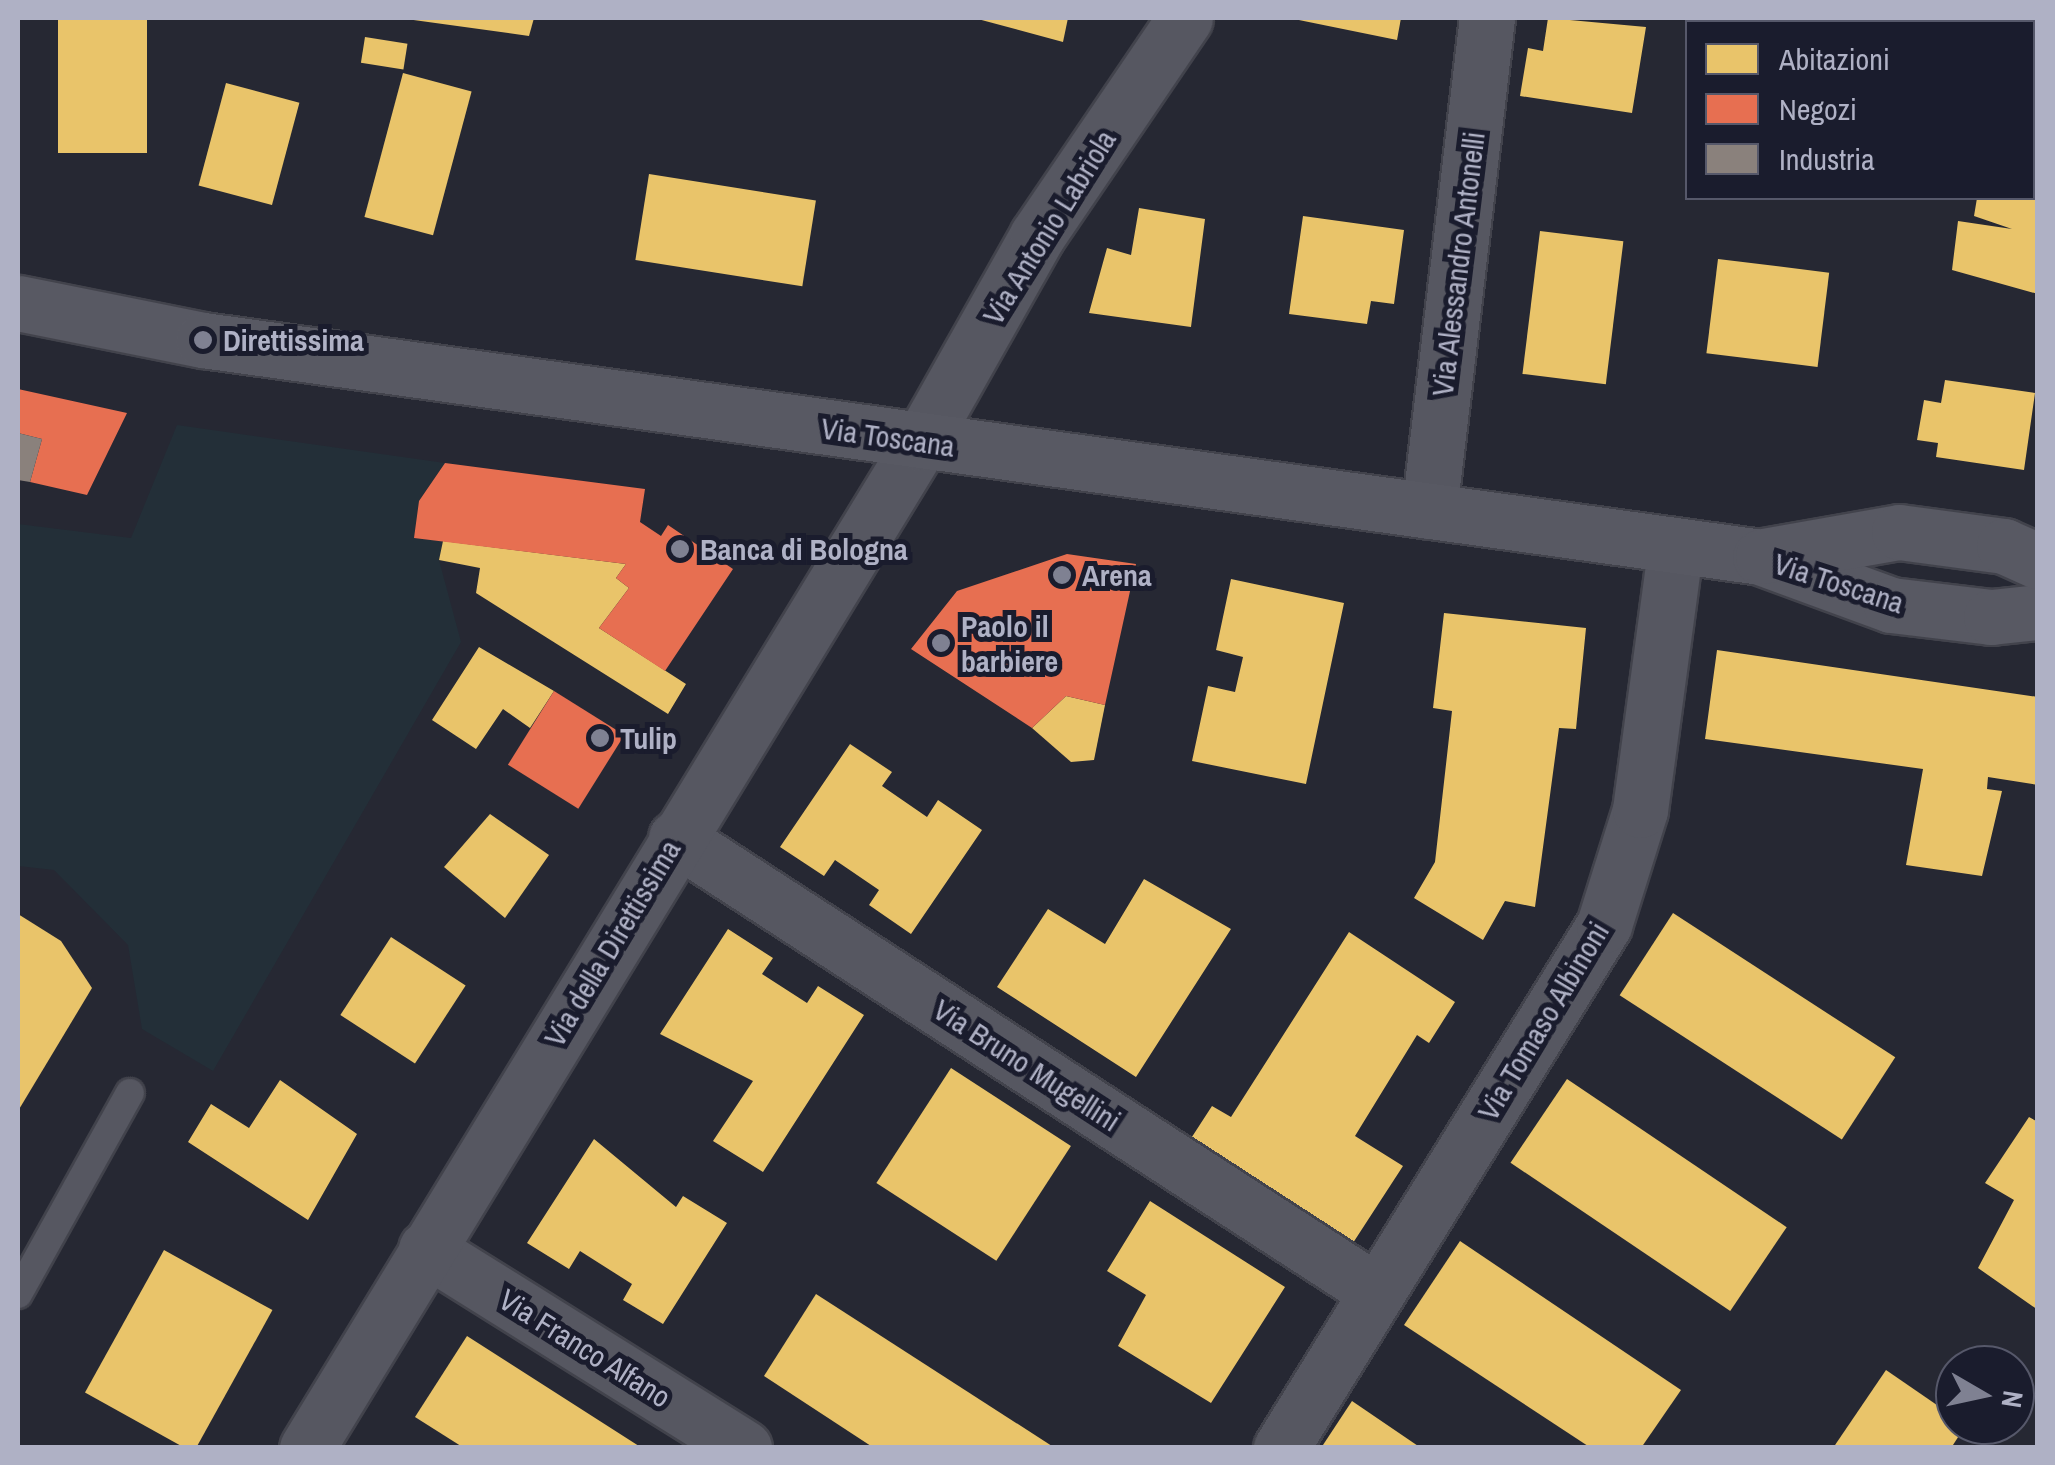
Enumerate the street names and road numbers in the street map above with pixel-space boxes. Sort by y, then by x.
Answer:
street label: Via Antonio Labriola [974,123,1124,331]
street label: Via Alessandro Antonelli [1424,128,1492,400]
street label: Via Toscana [819,410,957,464]
street label: Via Toscana [1769,545,1909,621]
street label: Via della Direttissima [536,833,688,1053]
street label: Via Tomaso Albinoni [1469,915,1617,1127]
street label: Via Bruno Mugellini [927,991,1127,1139]
street label: Via Franco Alfano [492,1281,678,1415]

